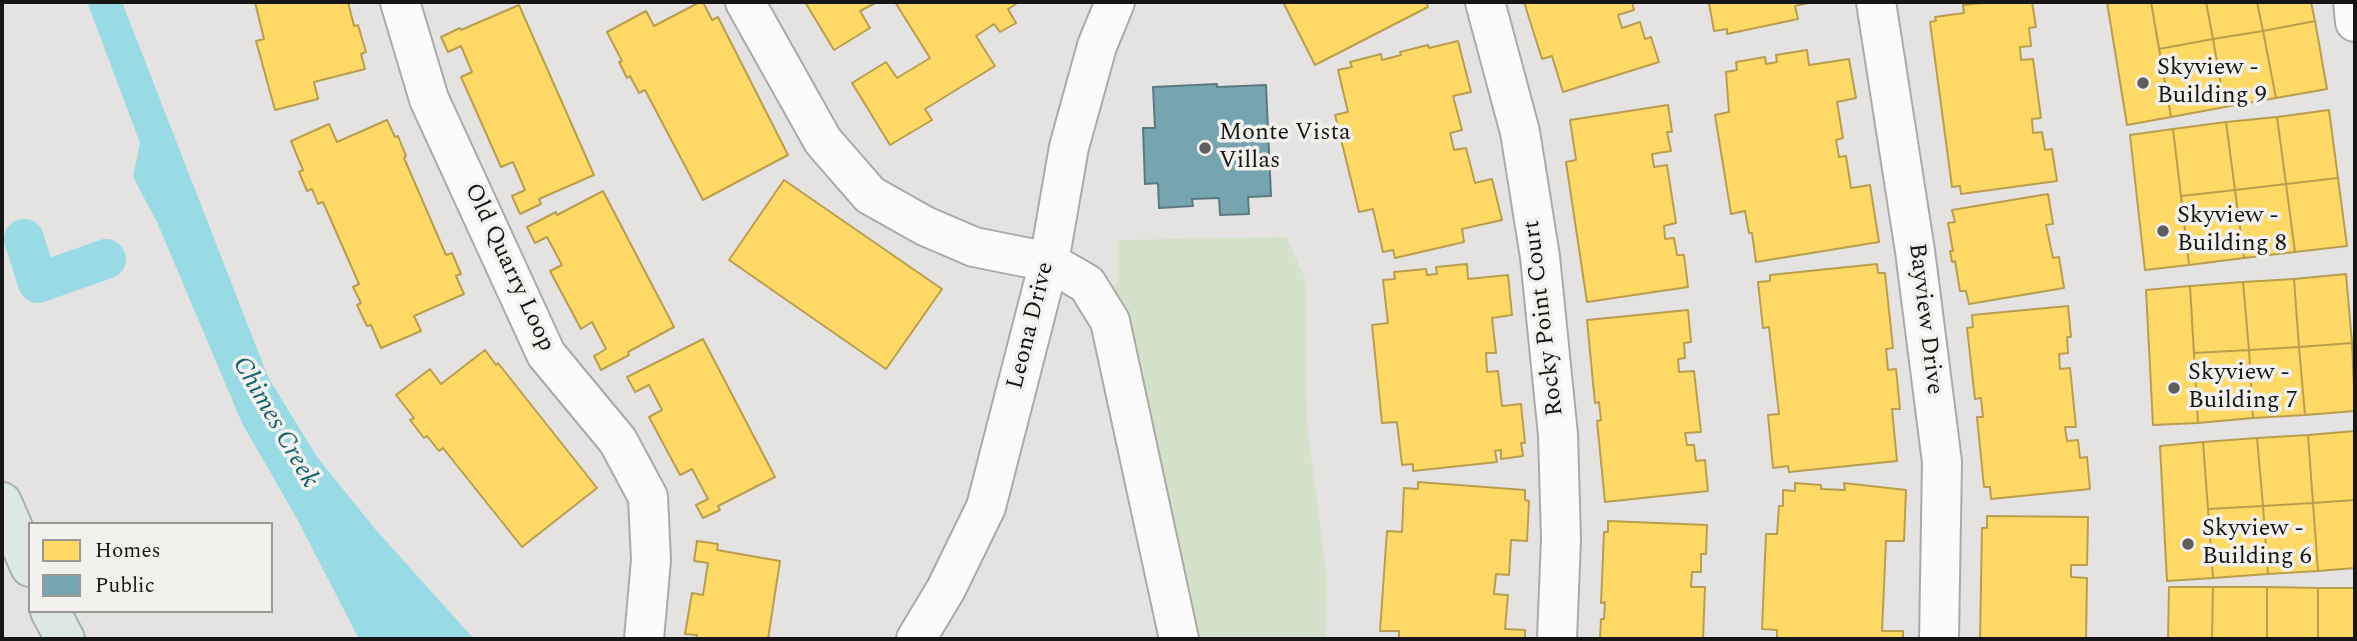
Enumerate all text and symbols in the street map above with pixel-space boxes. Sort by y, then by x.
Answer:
place label: Skyview - Building 9 [2157,55,2267,111]
marker: Skyview - Building 9 [2135,75,2151,91]
place label: Monte Vista Villas [1219,120,1351,176]
marker: Monte Vista Villas [1197,140,1213,156]
street label: Old Quarry Loop [457,180,559,356]
place label: Skyview - Building 8 [2177,203,2287,259]
street label: Rocky Point Court [1519,218,1571,418]
marker: Skyview - Building 8 [2155,223,2171,239]
street label: Bayview Drive [1900,242,1948,396]
street label: Leona Drive [1002,259,1062,393]
water label: Chimes Creek [224,352,324,494]
place label: Skyview - Building 7 [2188,360,2298,416]
marker: Skyview - Building 7 [2166,380,2182,396]
place label: Skyview - Building 6 [2202,516,2312,572]
legend [28,522,273,613]
text: Homes [95,535,161,567]
marker: Skyview - Building 6 [2180,536,2196,552]
text: Public [95,570,155,602]

